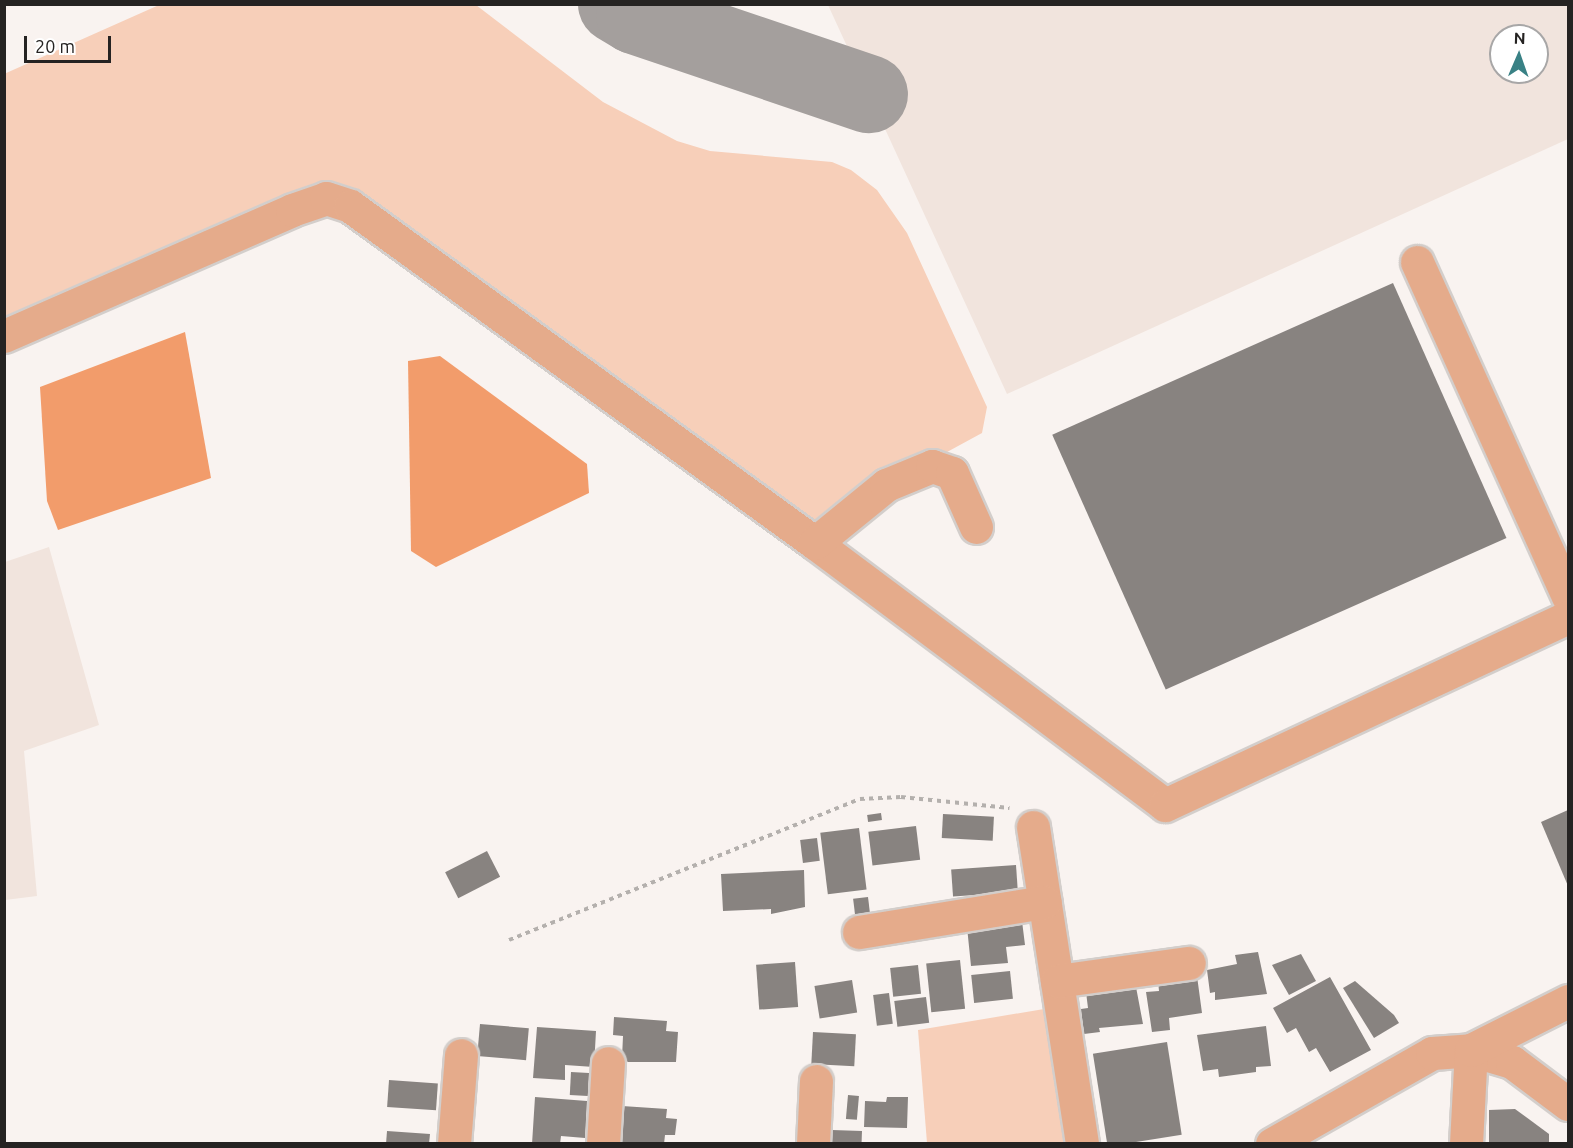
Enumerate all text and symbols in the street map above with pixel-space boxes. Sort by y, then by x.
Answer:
scale bar [27,24,114,62]
north arrow [1489,24,1549,84]
text: N [1513,29,1526,47]
text: 20 m [35,36,75,56]

